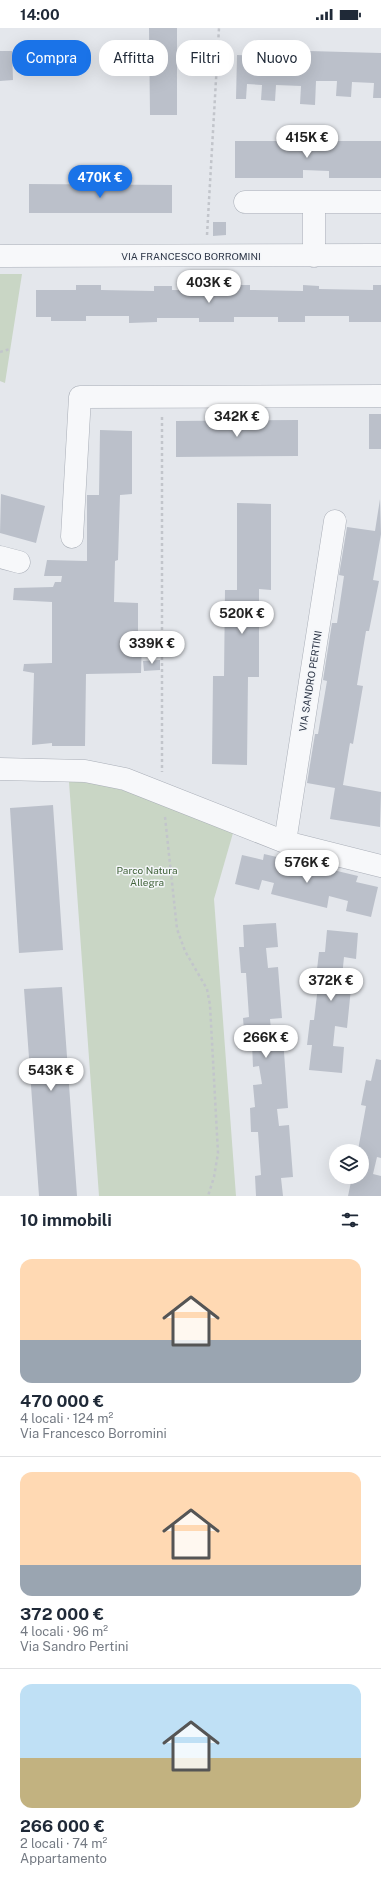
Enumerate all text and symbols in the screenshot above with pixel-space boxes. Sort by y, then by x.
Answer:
text: 14:00 [20,6,60,23]
chip: Compra [12,40,91,76]
chip: Affitta [99,40,168,76]
chip: Filtri [176,40,234,76]
chip: Nuovo [242,40,311,76]
pin: 415K € [274,125,340,159]
text: 415K € [285,130,329,145]
pin: 470K € [67,165,133,199]
text: 470K € [77,170,123,185]
street label: VIA FRANCESCO BORROMINI [121,250,261,262]
pin: 403K € [176,270,242,304]
text: 403K € [186,275,232,290]
pin: 342K € [204,404,270,438]
text: 342K € [214,409,260,424]
pin: 520K € [209,601,275,635]
text: 520K € [219,606,265,621]
street label: VIA SANDRO PERTINI [296,630,324,732]
pin: 339K € [119,631,185,665]
text: 339K € [129,636,175,651]
pin: 576K € [274,850,340,884]
text: 576K € [284,855,330,870]
park label: Parco Natura Allegra [117,864,177,888]
pin: 372K € [298,968,364,1002]
text: 372K € [308,973,354,988]
pin: 266K € [233,1025,299,1059]
text: 266K € [243,1030,289,1045]
pin: 543K € [18,1058,84,1092]
text: 543K € [28,1063,74,1078]
map controls [329,1144,369,1184]
button: layers [329,1144,369,1184]
icon: filters [339,1209,361,1231]
text: 10 immobili [20,1210,112,1230]
icon: home [155,1285,227,1357]
text: 470 000 € [20,1391,104,1411]
text: 4 locali · 124 m² [20,1411,113,1426]
text: Via Francesco Borromini [20,1426,167,1441]
icon: home [155,1498,227,1570]
text: 372 000 € [20,1604,104,1624]
text: 4 locali · 96 m² [20,1624,108,1639]
text: Via Sandro Pertini [20,1639,128,1654]
icon: home [155,1710,227,1782]
text: 266 000 € [20,1816,105,1836]
text: 2 locali · 74 m² [20,1836,107,1851]
text: Appartamento [20,1851,107,1866]

